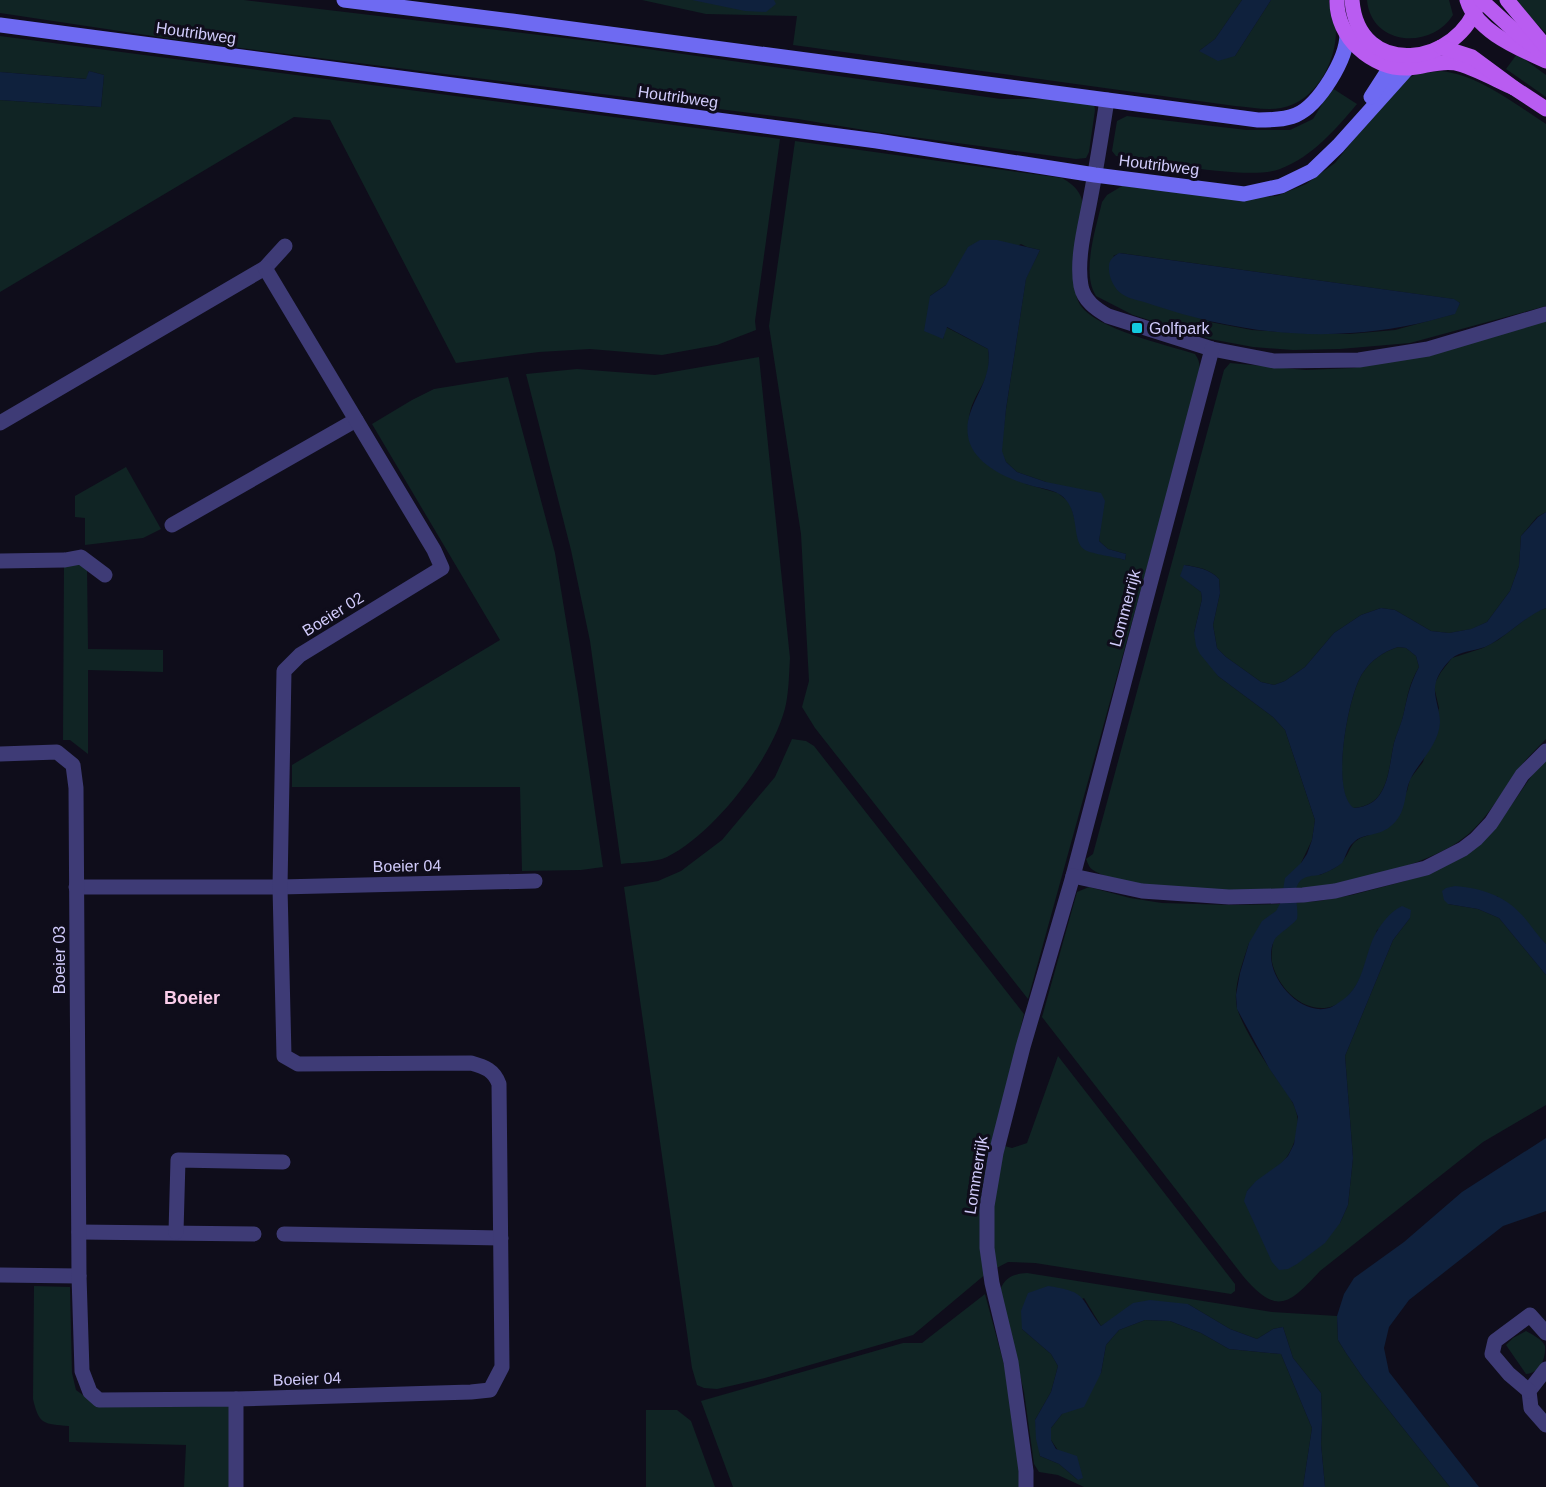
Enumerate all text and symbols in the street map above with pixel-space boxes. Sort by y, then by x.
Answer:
street label: Houtribweg [155,19,237,47]
street label: Houtribweg [637,83,719,111]
street label: Houtribweg [1118,152,1200,178]
place label: Golfpark [1149,320,1210,337]
marker: Golfpark [1130,321,1144,335]
street label: Lommerrijk [1107,567,1144,648]
street label: Boeier 02 [299,589,367,639]
street label: Boeier 04 [373,857,441,875]
street label: Boeier 03 [51,926,68,994]
district label: Boeier [164,988,220,1008]
street label: Lommerrijk [961,1134,991,1215]
street label: Boeier 04 [272,1369,342,1389]

